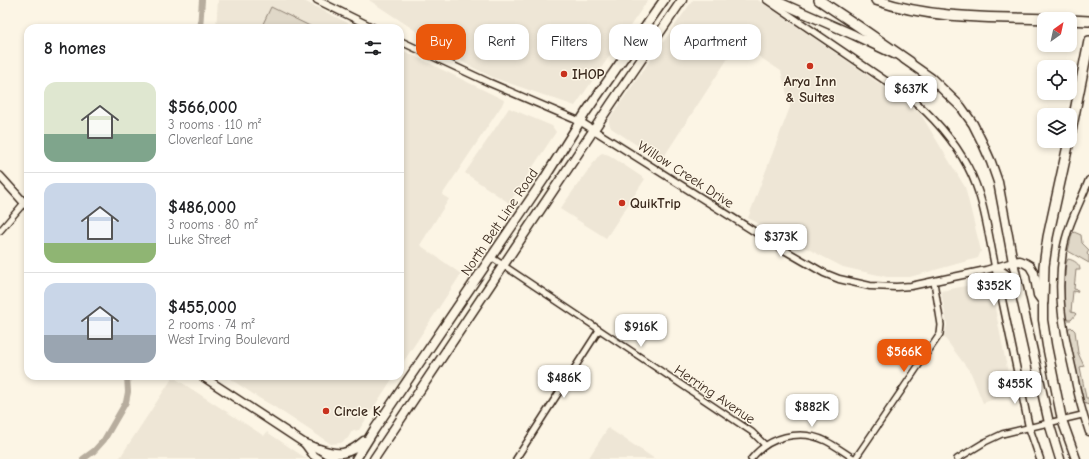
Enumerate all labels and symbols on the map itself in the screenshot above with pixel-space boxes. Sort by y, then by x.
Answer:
north arrow [1037,12,1077,52]
marker: Arya Inn & Suites [805,61,815,71]
place label: IHOP [572,66,605,83]
marker: IHOP [559,69,569,79]
place label: Arya Inn & Suites [784,73,836,106]
pin: $637K [883,76,939,110]
street label: Willow Creek Drive [634,137,737,212]
street label: North Belt Line Road [457,165,542,279]
place label: QuikTrip [630,195,681,212]
marker: QuikTrip [617,198,627,208]
pin: $373K [753,224,809,258]
pin: $352K [966,273,1022,307]
pin: $916K [613,314,669,348]
pin: $566K [876,339,932,373]
street label: Herring Avenue [671,361,758,428]
pin: $486K [536,365,592,399]
pin: $455K [987,371,1043,405]
pin: $882K [784,394,840,428]
place label: Circle K [334,403,381,420]
marker: Circle K [321,406,331,416]

